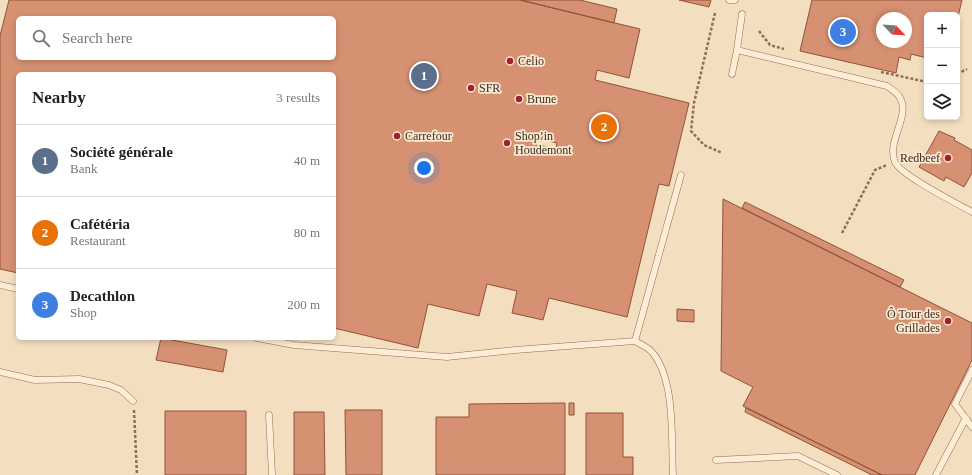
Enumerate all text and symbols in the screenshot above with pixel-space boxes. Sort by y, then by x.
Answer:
north arrow [876,12,912,48]
map controls [924,12,960,120]
button: + [924,12,960,48]
search box [16,16,336,60]
pin: 3 [830,17,856,47]
icon: search [30,27,52,49]
text: Search here [62,30,132,46]
button: − [924,48,960,84]
place label: Celio [518,54,544,68]
marker: Celio [505,56,515,66]
pin: 1 [411,61,437,91]
place label: SFR [479,81,500,95]
marker: SFR [466,83,476,93]
button: layers [924,84,960,120]
text: Nearby [32,88,86,107]
text: 3 results [276,90,320,105]
place label: Brune [527,92,556,106]
marker: Brune [514,94,524,104]
pin: 2 [591,112,617,142]
place label: Carrefour [405,129,452,143]
place label: Shop’in Houdemont [515,129,572,157]
marker: Carrefour [392,131,402,141]
marker: Shop’in Houdemont [502,138,512,148]
text: Société générale [70,144,173,160]
place label: Redbeef [900,151,940,165]
text: 1 [42,153,48,168]
text: 40 m [294,153,320,168]
marker: Redbeef [943,153,953,163]
your location [414,158,434,178]
text: Bank [70,161,97,176]
text: Cafétéria [70,216,130,232]
text: 2 [42,225,48,240]
text: 80 m [294,225,320,240]
text: Restaurant [70,233,126,248]
text: Decathlon [70,288,135,304]
text: 3 [42,297,48,312]
text: 200 m [287,297,320,312]
text: Shop [70,305,97,320]
place label: Ô Tour des Grillades [887,307,940,335]
marker: Ô Tour des Grillades [943,316,953,326]

